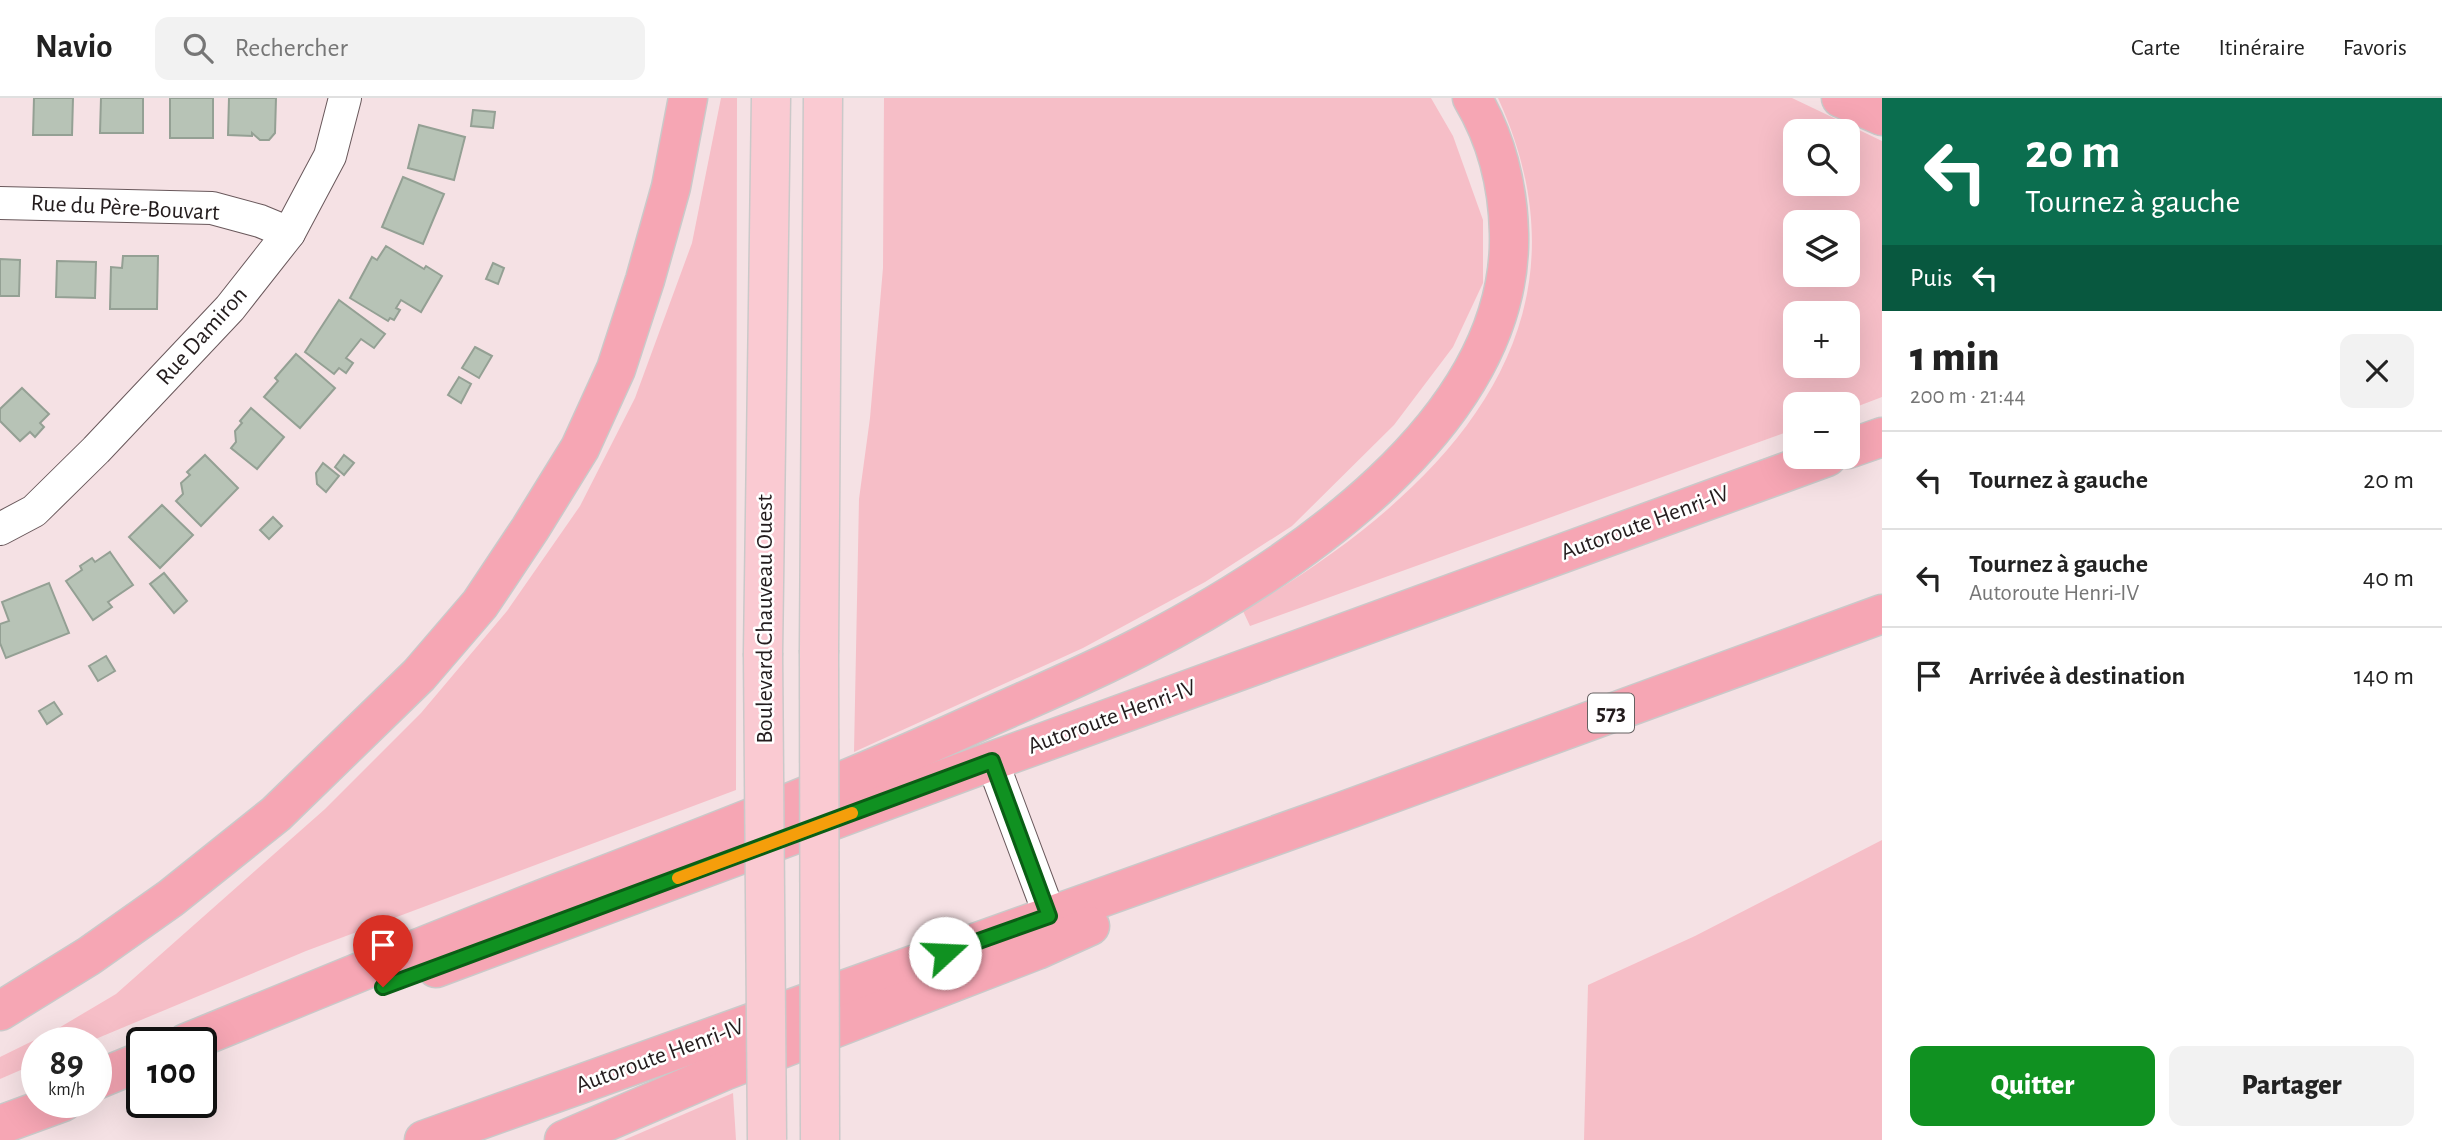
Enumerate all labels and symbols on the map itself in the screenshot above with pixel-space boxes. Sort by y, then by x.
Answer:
street label: Rue du Père-Bouvart [30,191,220,225]
street label: Rue Damiron [152,282,252,390]
street label: Autoroute Henri-IV [1557,481,1733,565]
street label: Boulevard Chauveau Ouest [753,494,777,744]
street label: Autoroute Henri-IV [1024,675,1200,759]
road number: 573 [1588,694,1634,733]
pin [353,915,413,987]
position arrow [908,916,982,990]
street label: Autoroute Henri-IV [572,1014,748,1098]
speed limit sign: 100 [126,1027,217,1118]

